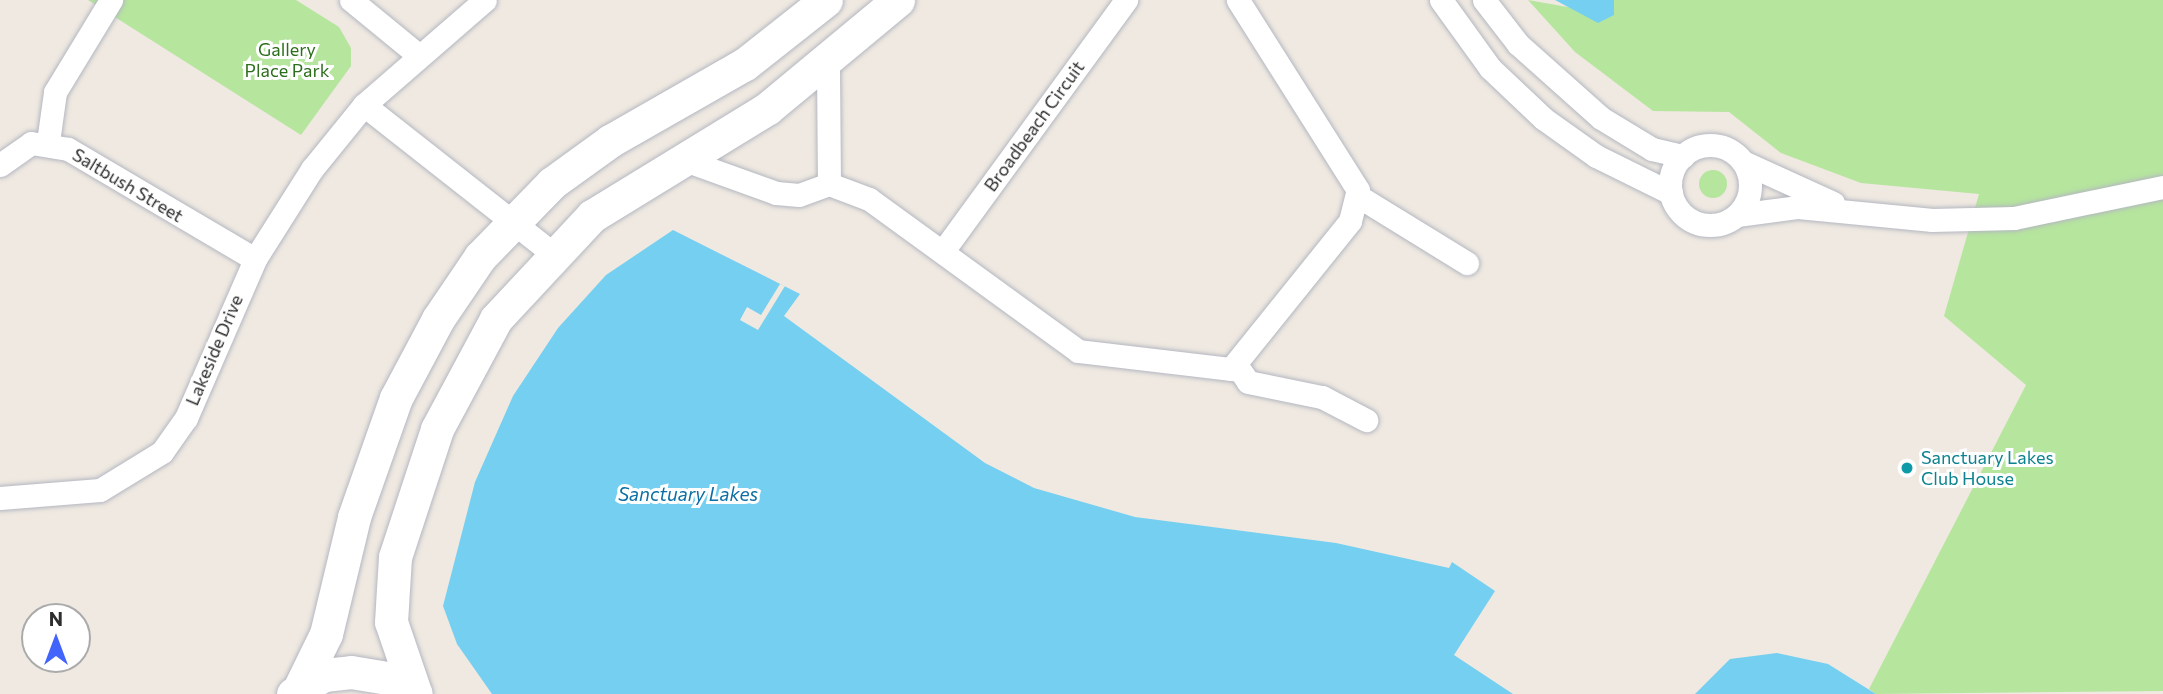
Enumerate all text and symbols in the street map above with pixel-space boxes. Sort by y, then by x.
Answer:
park label: Gallery Place Park [245,39,329,82]
street label: Broadbeach Circuit [979,57,1089,195]
street label: Saltbush Street [69,143,187,227]
street label: Lakeside Drive [181,291,247,409]
place label: Sanctuary Lakes Club House [1921,447,2054,490]
marker: Sanctuary Lakes Club House [1899,460,1915,476]
water label: Sanctuary Lakes [618,483,758,505]
north arrow [21,603,91,673]
text: N [49,607,63,630]

